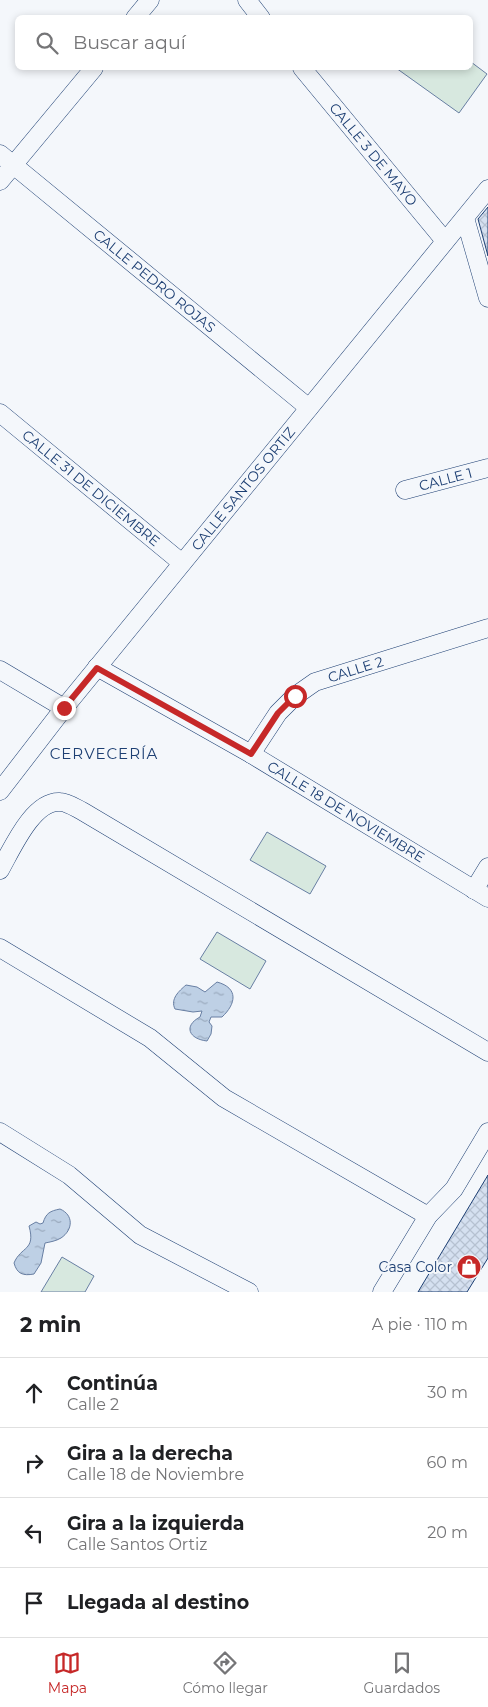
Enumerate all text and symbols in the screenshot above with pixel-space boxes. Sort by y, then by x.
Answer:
search box [15,15,473,70]
icon: search [33,29,61,57]
text: Buscar aquí [73,31,186,54]
street label: CALLE 3 DE MAYO [325,99,421,210]
street label: CALLE PEDRO ROJAS [90,226,219,336]
street label: CALLE SANTOS ORTIZ [187,423,299,554]
street label: CALLE 31 DE DICIEMBRE [18,426,164,550]
street label: CALLE 1 [417,464,474,495]
street label: CALLE 2 [326,652,386,686]
route start [284,685,307,708]
route end [53,697,76,720]
district label: CERVECERÍA [50,744,158,763]
street label: CALLE 18 DE NOVIEMBRE [264,757,428,866]
shop icon: Casa Color [456,1254,482,1280]
place label: Casa Color [379,1258,452,1276]
text: 2 min [20,1312,81,1337]
text: A pie · 110 m [372,1315,468,1334]
text: Continúa [67,1372,158,1395]
icon: ahead [20,1379,48,1407]
text: 30 m [427,1383,468,1402]
text: Calle 2 [67,1395,119,1414]
text: Gira a la derecha [67,1442,233,1465]
icon: right [20,1449,48,1477]
text: 60 m [426,1453,468,1472]
text: Calle 18 de Noviembre [67,1465,244,1484]
text: Gira a la izquierda [67,1512,245,1535]
icon: left [20,1519,48,1547]
text: 20 m [427,1523,468,1542]
text: Calle Santos Ortiz [67,1535,208,1554]
icon: arrive [20,1589,48,1617]
text: Llegada al destino [67,1591,249,1614]
tab: Mapa [48,1649,87,1697]
tab: Cómo llegar [183,1649,268,1697]
tab: Guardados [363,1649,440,1697]

